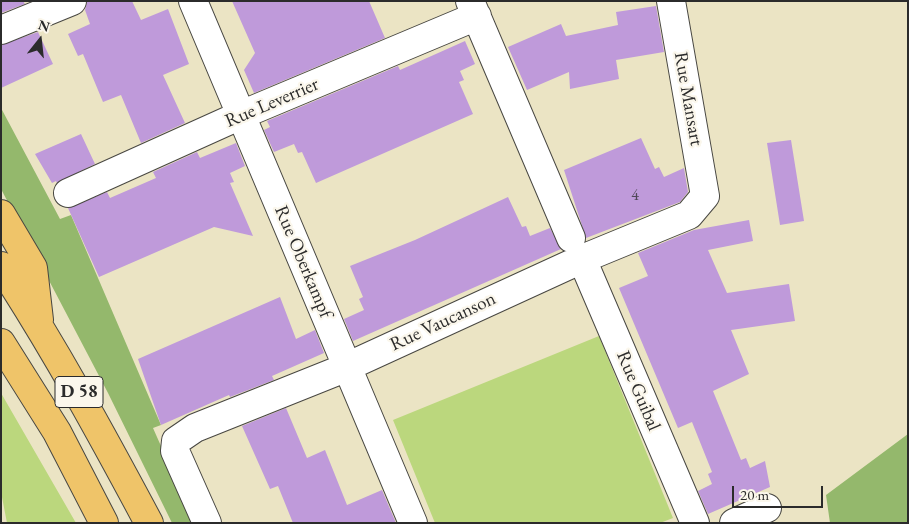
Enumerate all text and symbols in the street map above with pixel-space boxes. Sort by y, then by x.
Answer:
north arrow [15,15,65,65]
text: N [36,15,52,36]
street label: Rue Mansart [669,50,707,148]
street label: Rue Leverrier [222,73,322,133]
house number: 4 [631,186,639,206]
street label: Rue Oberkampf [269,202,337,322]
street label: Rue Vaucanson [387,288,499,356]
street label: Rue Guibal [611,348,665,434]
road number: D 58 [55,377,103,408]
scale bar [734,476,825,508]
text: 20 m [740,485,769,504]

